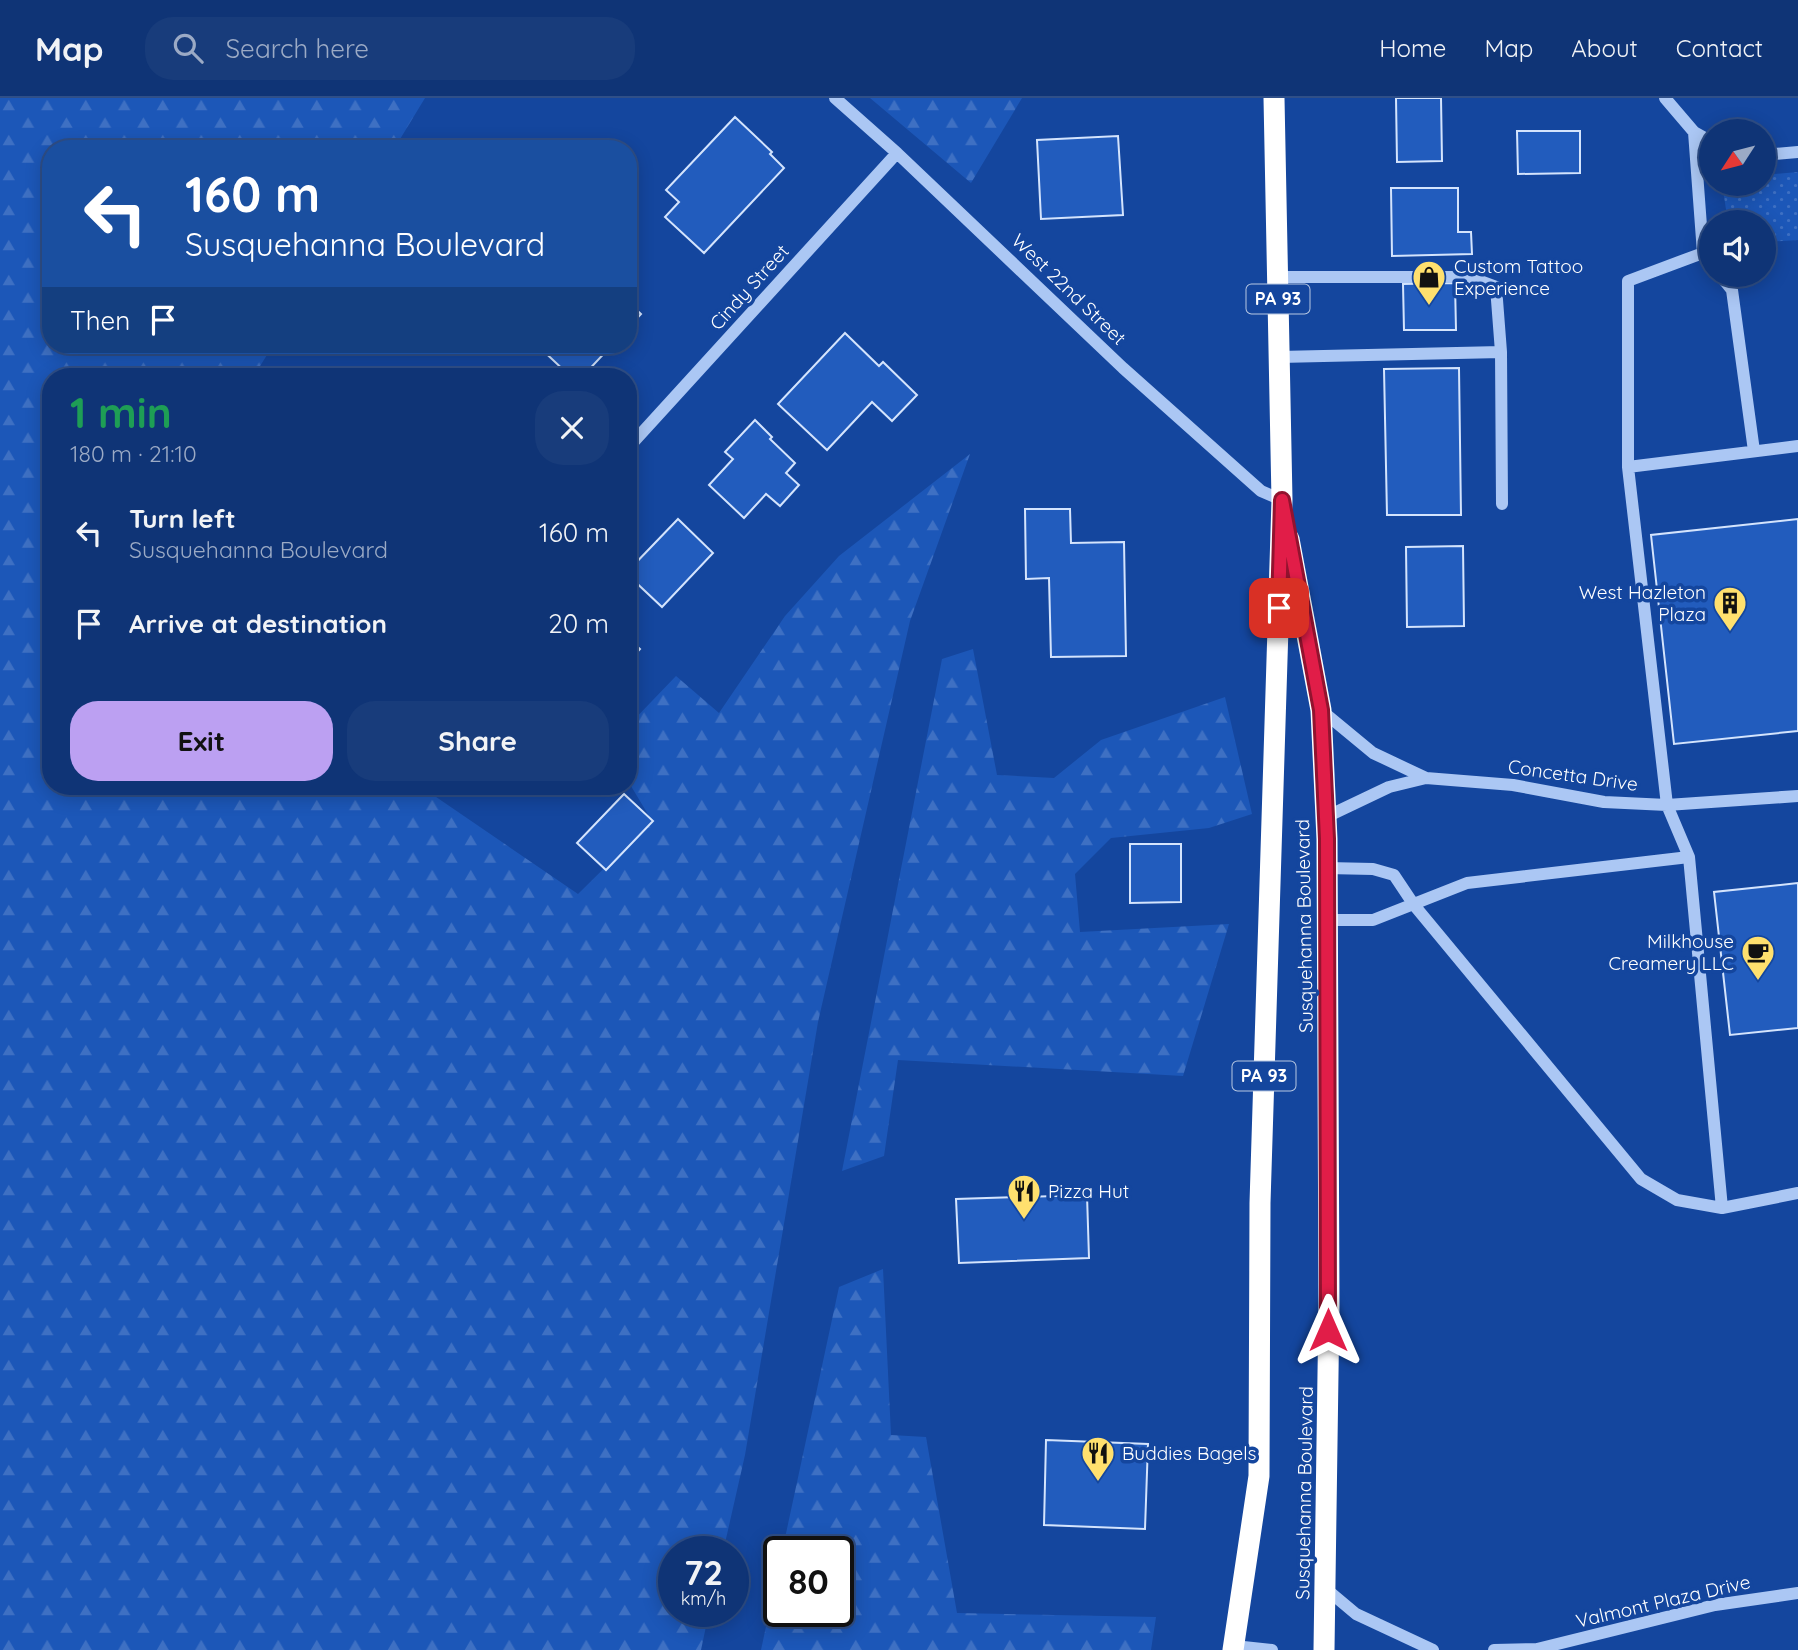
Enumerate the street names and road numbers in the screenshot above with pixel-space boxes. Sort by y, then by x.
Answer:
street label: West 22nd Street [1007,228,1131,350]
street label: Cindy Street [704,239,794,335]
road number: PA 93 [1246,284,1310,314]
street label: Concetta Drive [1507,754,1639,796]
street label: Susquehanna Boulevard [1290,819,1318,1033]
road number: PA 93 [1232,1062,1296,1091]
street label: Susquehanna Boulevard [1290,1386,1318,1600]
street label: Valmont Plaza Drive [1573,1569,1753,1633]

